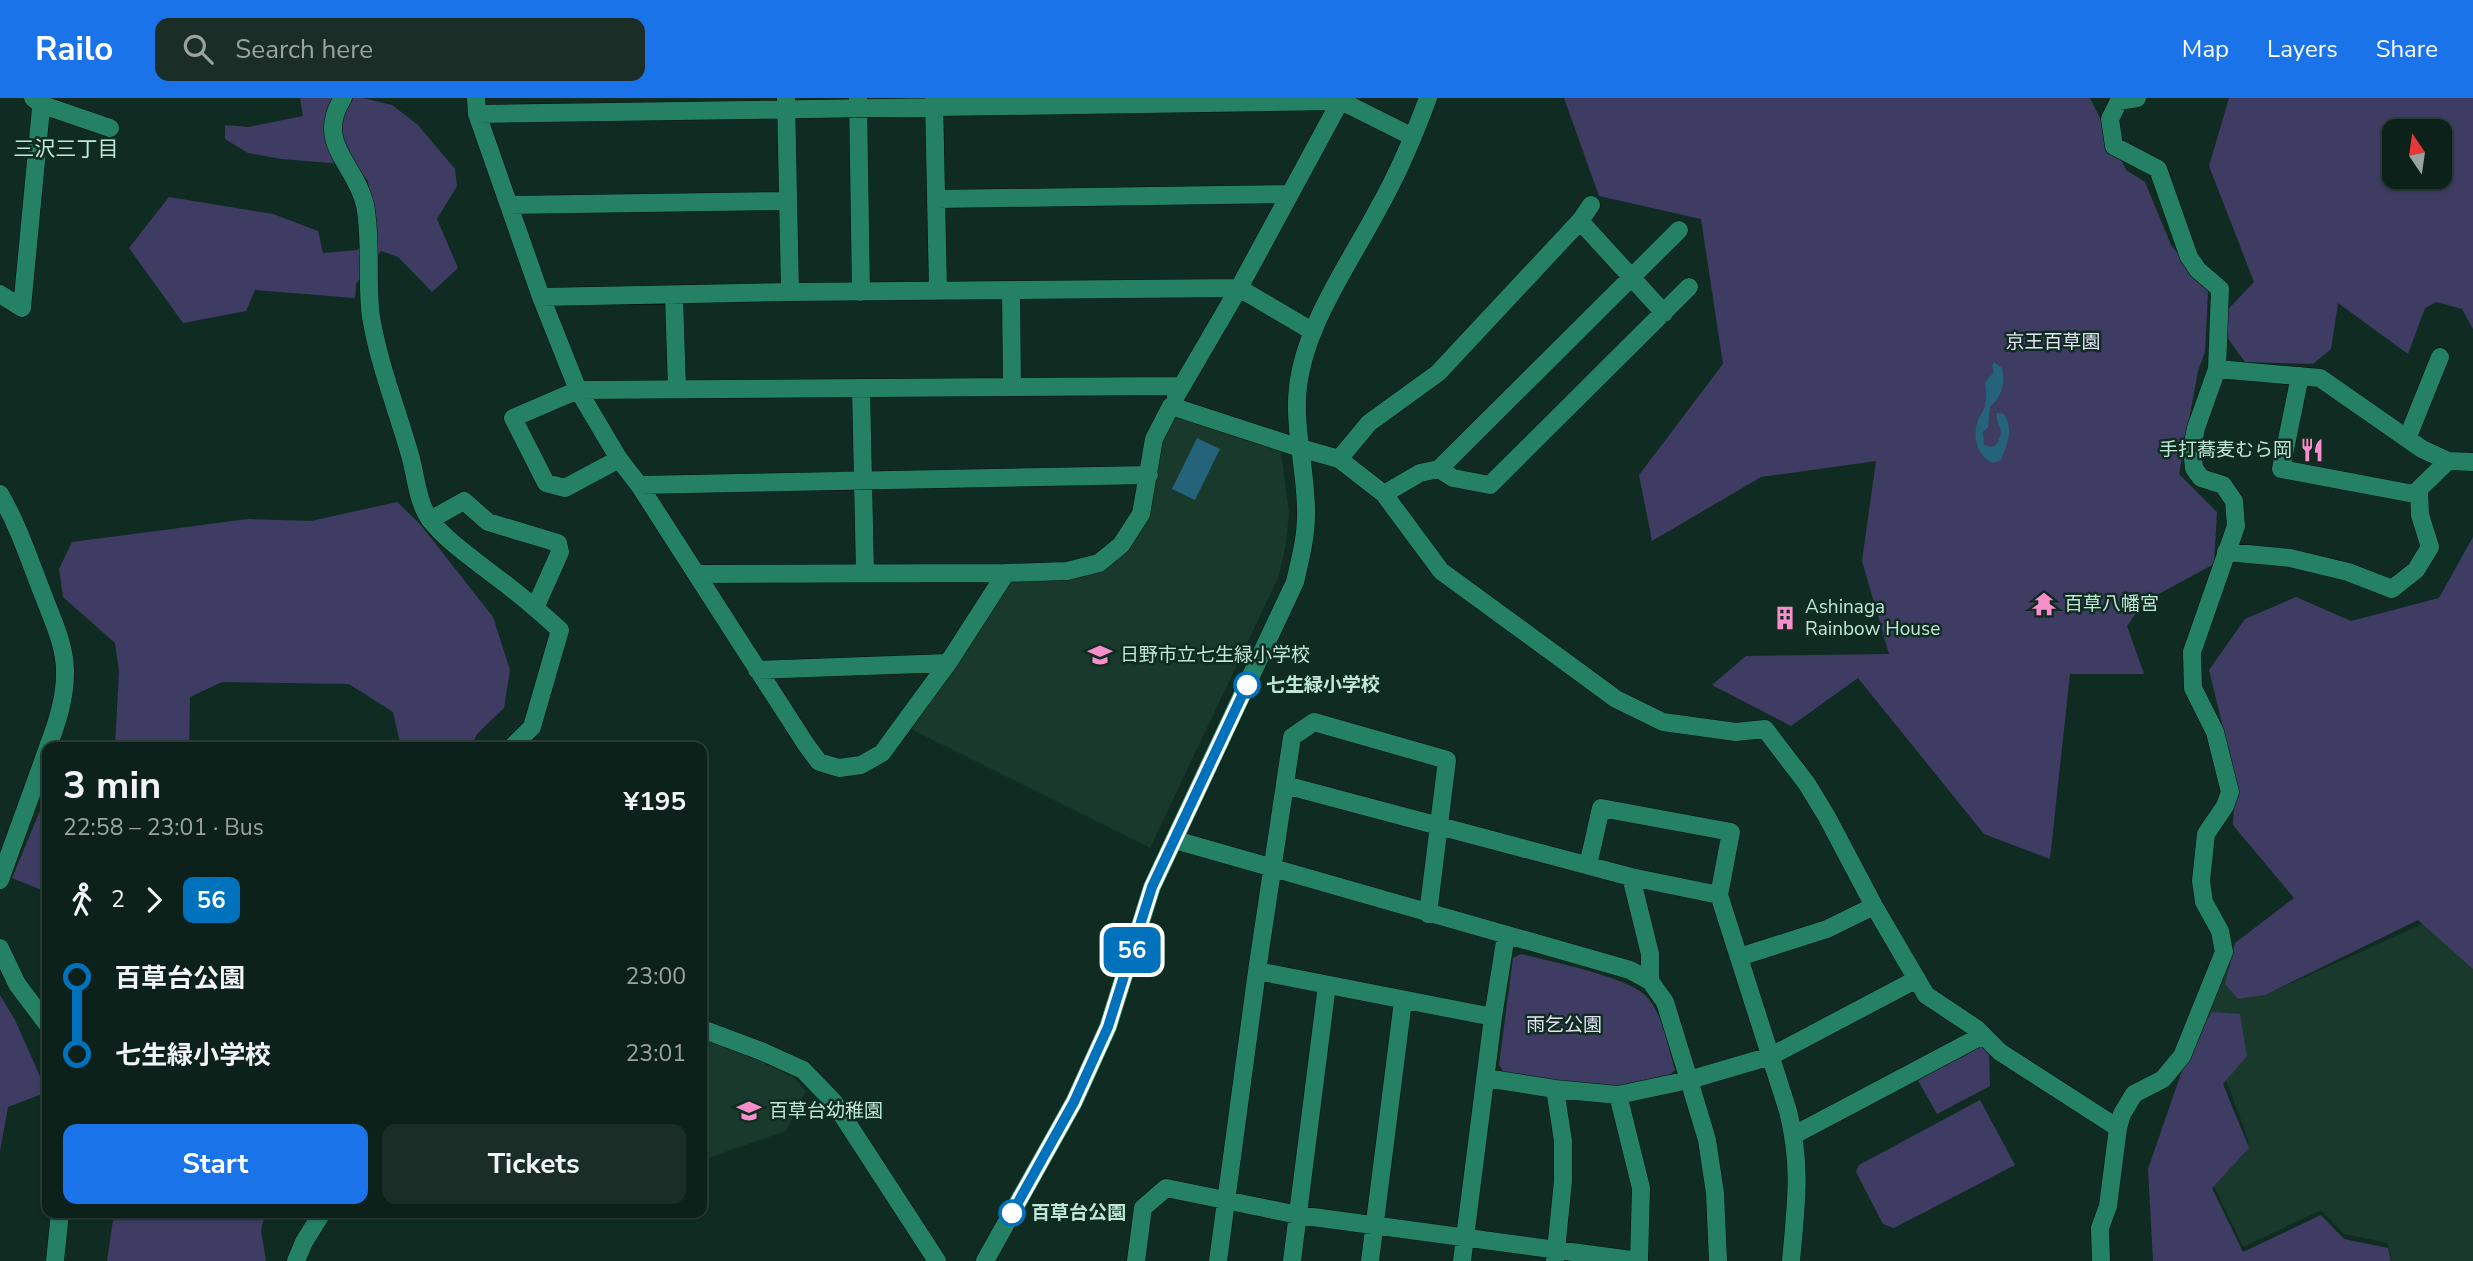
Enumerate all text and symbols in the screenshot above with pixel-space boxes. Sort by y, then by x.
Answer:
search box [155,18,645,81]
text: Railo [35,27,113,72]
icon: search [179,30,217,68]
text: Search here [235,32,373,67]
text: Map [2182,33,2229,65]
text: Layers [2267,33,2338,65]
text: Share [2376,33,2438,65]
north arrow [2382,119,2452,189]
map controls [2382,119,2452,189]
district label: 三沢三丁目 [14,135,119,163]
park label: 京王百草園 [2005,329,2101,355]
restaurant icon: 手打蕎麦むら岡 [2298,436,2326,464]
place label: 手打蕎麦むら岡 [2159,437,2292,463]
temple icon: 百草八幡宮 [2030,590,2058,618]
place label: 百草八幡宮 [2064,591,2159,617]
place label: Ashinaga Rainbow House [1805,594,1940,642]
building icon: Ashinaga Rainbow House [1771,604,1799,632]
school or university icon: 日野市立七生緑小学校 [1086,641,1114,669]
place label: 日野市立七生緑小学校 [1120,642,1310,668]
marker: 七生緑小学校 [1234,672,1260,698]
place label: 七生緑小学校 [1266,672,1380,698]
text: 3 min [63,760,161,811]
text: ¥195 [624,784,686,819]
text: 22:58 – 23:01 · Bus [63,812,264,843]
icon: walk [63,881,101,919]
icon: forward [135,881,173,919]
text: 2 [111,884,125,915]
text: 56 [197,884,226,916]
line badge: 56 [1100,927,1164,973]
text: 56 [1118,934,1146,966]
text: 百草台公園 [115,961,245,996]
text: 23:00 [626,961,686,992]
park label: 雨乞公園 [1526,1012,1602,1038]
text: 七生緑小学校 [115,1038,271,1073]
text: 23:01 [626,1038,686,1069]
school or university icon: 百草台幼稚園 [735,1097,763,1125]
place label: 百草台幼稚園 [769,1098,883,1124]
button: Start [63,1124,368,1204]
button: Tickets [382,1124,686,1204]
marker: 百草台公園 [999,1200,1025,1226]
place label: 百草台公園 [1031,1200,1126,1226]

